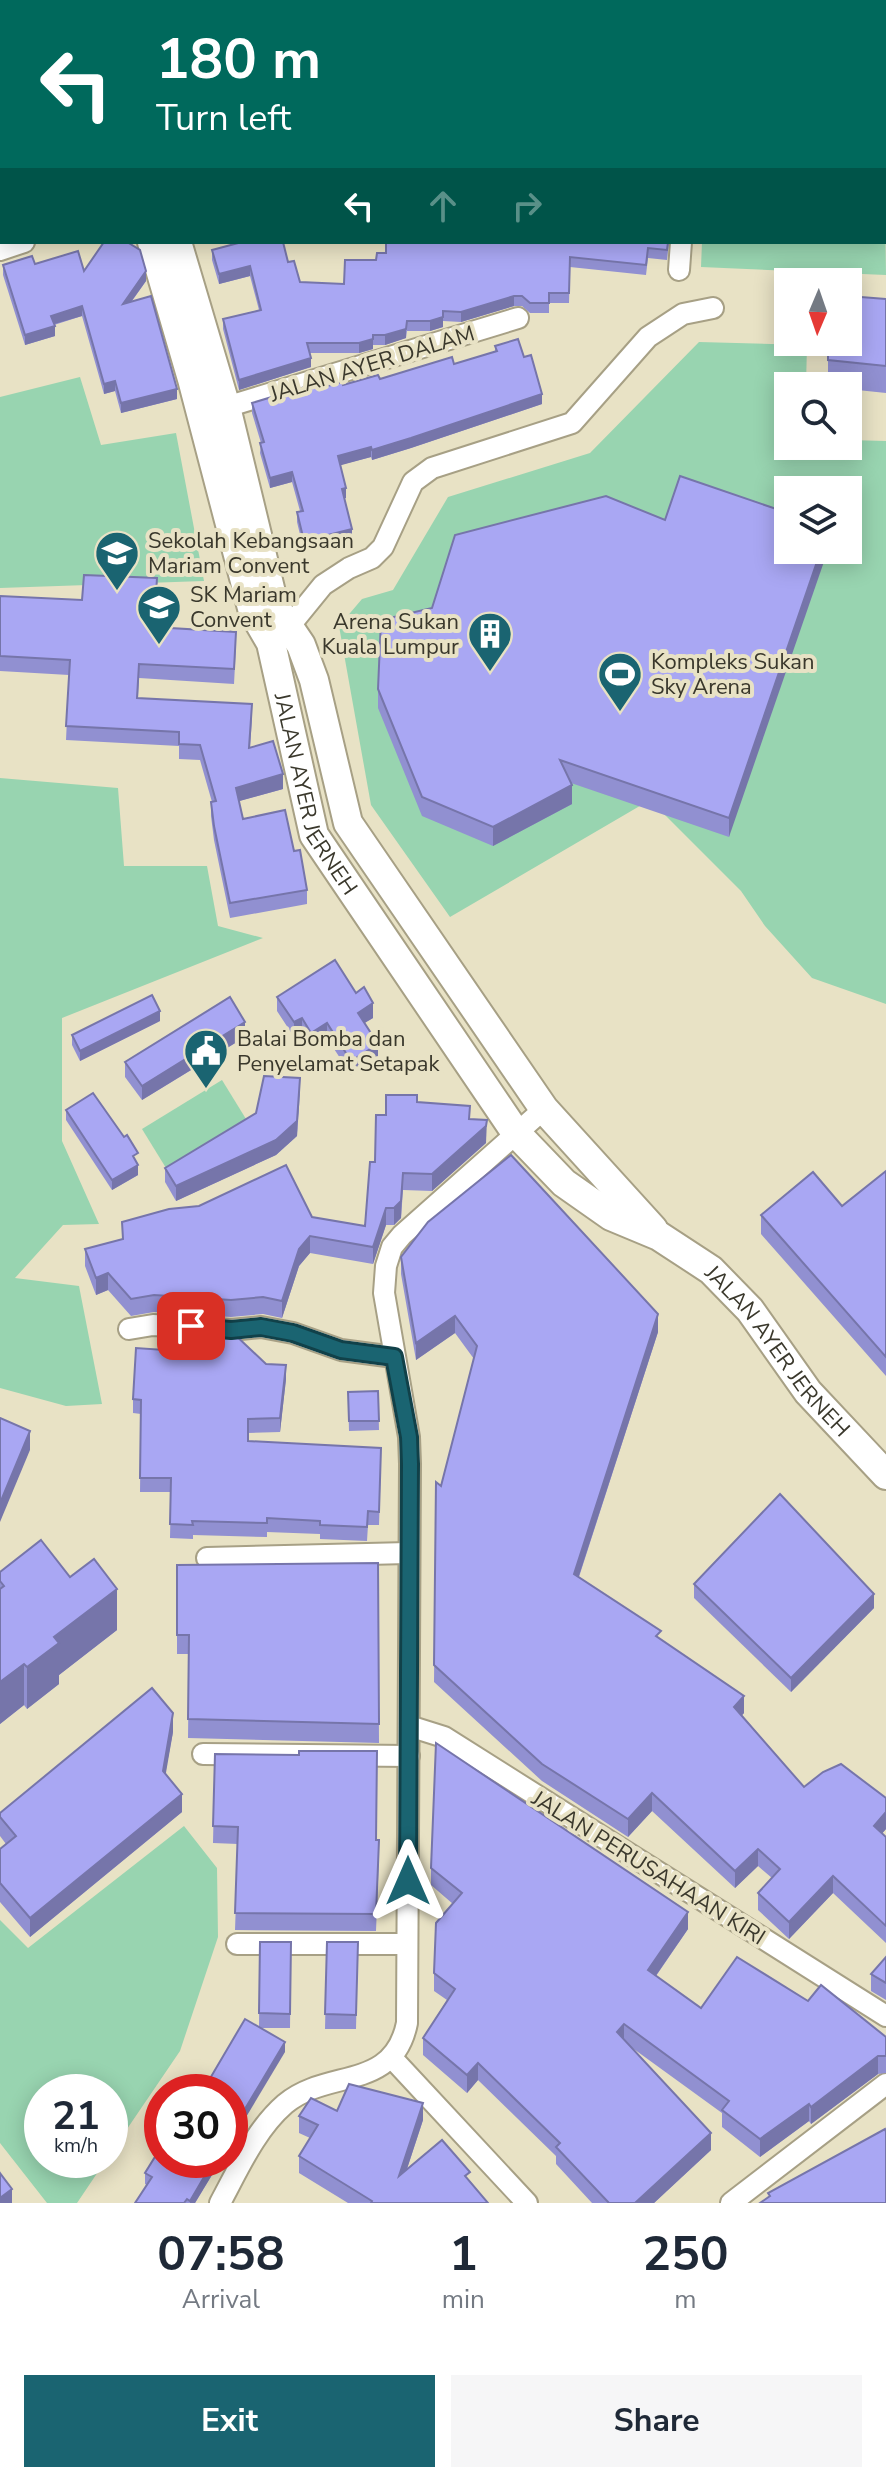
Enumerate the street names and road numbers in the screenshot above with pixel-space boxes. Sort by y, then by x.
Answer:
street label: JALAN AYER DALAM [265,319,478,410]
street label: JALAN AYER JERNEH [266,689,364,901]
street label: JALAN AYER JERNEH [697,1258,856,1444]
street label: JALAN PERUSAHAAN KIRI [525,1783,771,1952]

